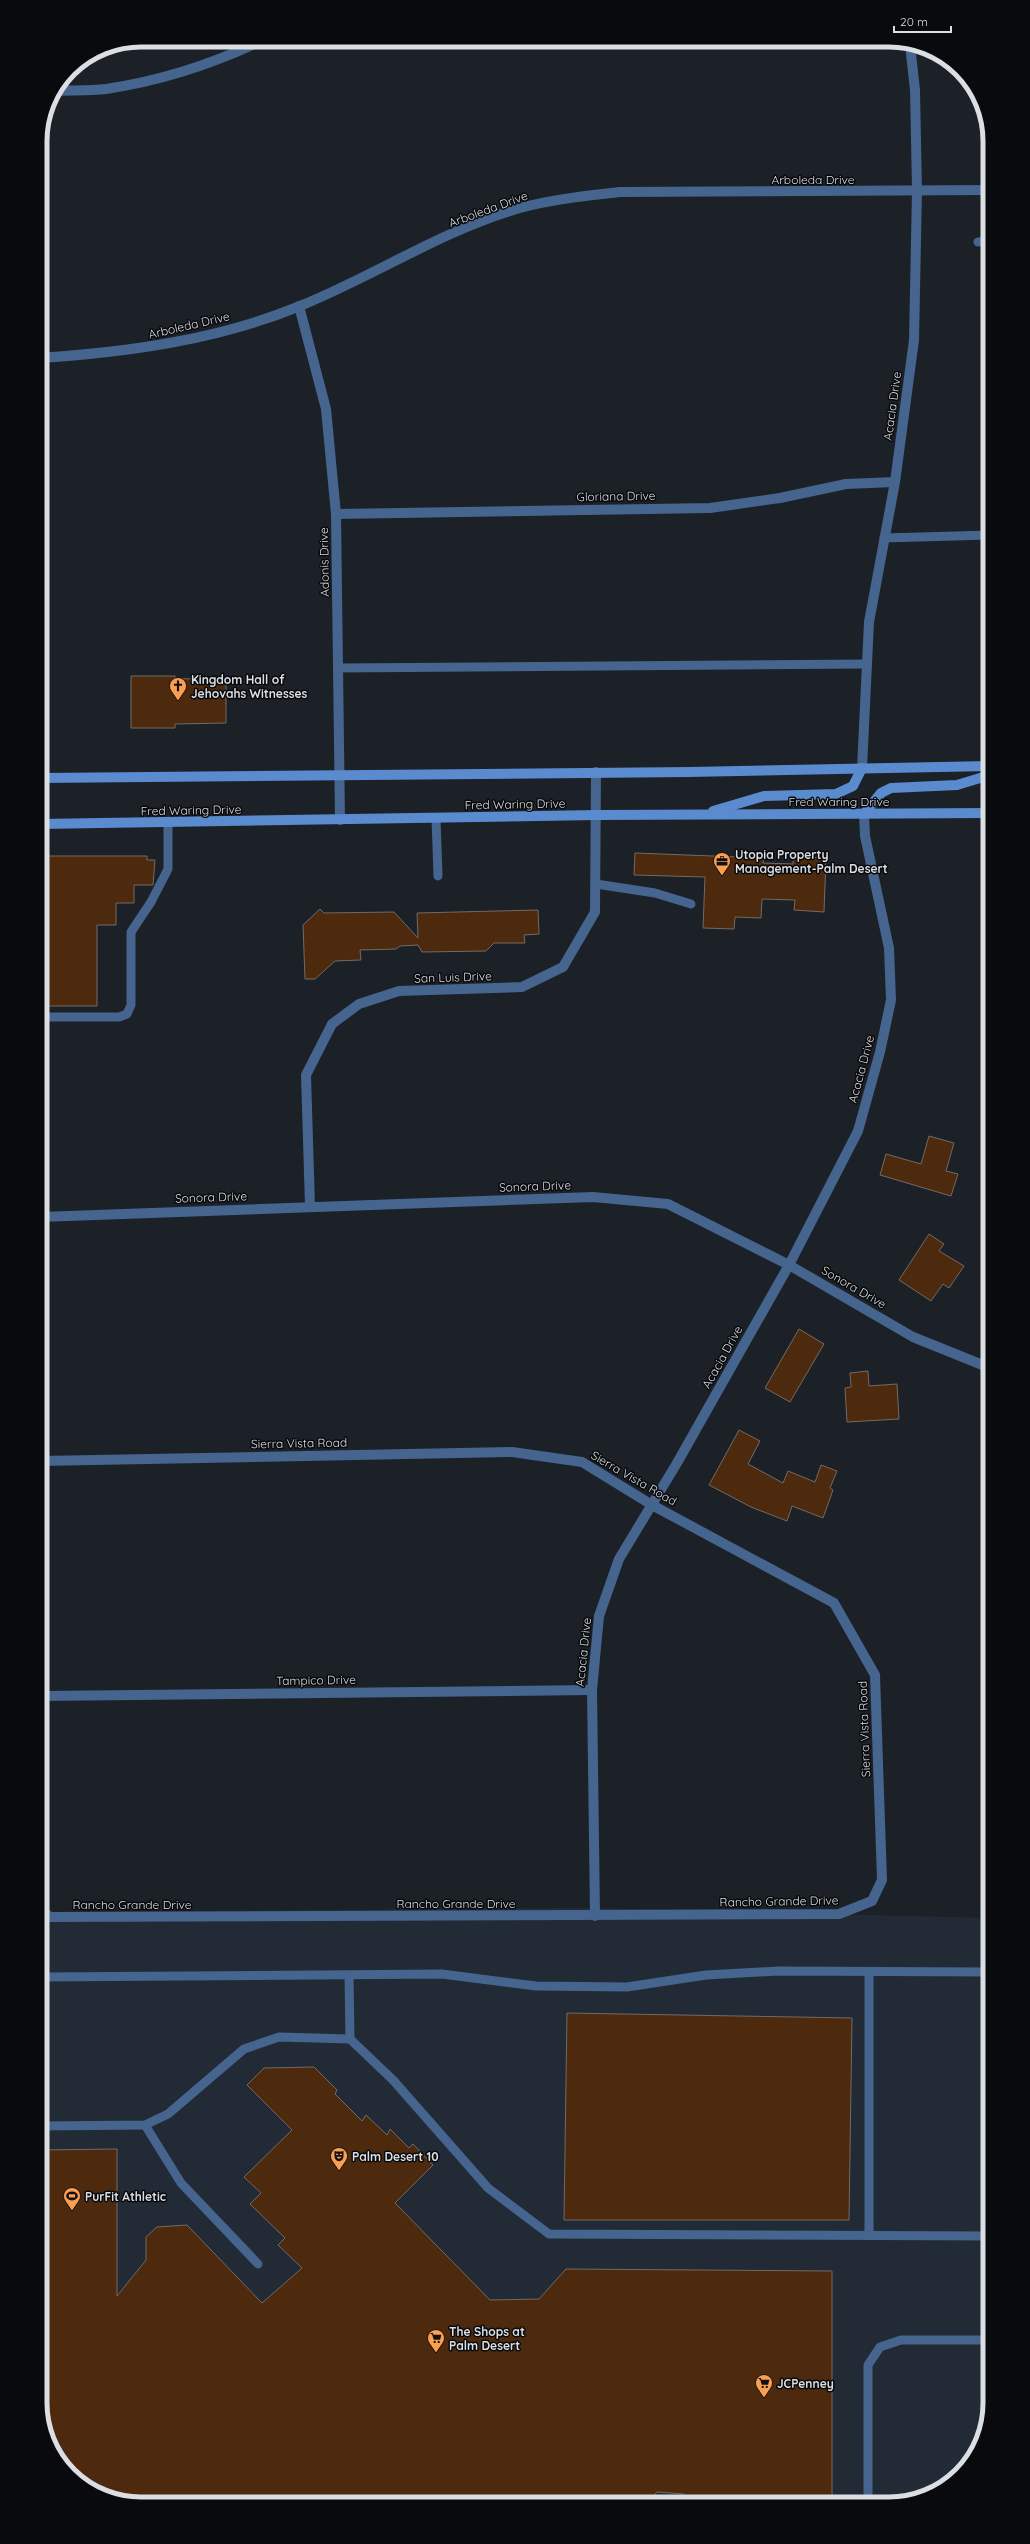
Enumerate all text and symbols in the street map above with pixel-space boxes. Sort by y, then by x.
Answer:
scale bar [894,8,951,34]
text: 20 m [900,14,928,29]
street label: Arboleda Drive [771,172,855,187]
street label: Arboleda Drive [446,188,530,230]
street label: Arboleda Drive [147,308,231,342]
street label: Acacia Drive [880,370,904,441]
street label: Gloriana Drive [576,488,656,504]
street label: Adonis Drive [316,527,332,597]
place label: Kingdom Hall of Jehovahs Witnesses [191,672,308,701]
church icon: Kingdom Hall of Jehovahs Witnesses [168,676,188,701]
street label: Fred Waring Drive [789,794,890,809]
street label: Fred Waring Drive [464,796,566,812]
street label: Fred Waring Drive [140,802,242,818]
place label: Utopia Property Management-Palm Desert [735,847,888,876]
office icon: Utopia Property Management-Palm Desert [712,851,732,876]
street label: San Luis Drive [414,968,492,986]
street label: Acacia Drive [845,1033,877,1104]
street label: Sonora Drive [499,1177,571,1195]
street label: Sonora Drive [175,1188,247,1206]
street label: Sonora Drive [819,1262,889,1312]
street label: Acacia Drive [699,1323,746,1391]
street label: Sierra Vista Road [251,1435,347,1451]
street label: Sierra Vista Road [589,1447,679,1509]
street label: Acacia Drive [572,1616,594,1687]
street label: Tampico Drive [276,1672,356,1688]
street label: Sierra Vista Road [855,1681,873,1777]
street label: Rancho Grande Drive [719,1892,839,1910]
street label: Rancho Grande Drive [396,1896,516,1911]
street label: Rancho Grande Drive [72,1897,192,1912]
theatre icon: Palm Desert 10 [329,2146,349,2171]
place label: Palm Desert 10 [352,2149,439,2164]
sports icon: PurFit Athletic [62,2186,82,2211]
place label: PurFit Athletic [85,2189,166,2204]
place label: The Shops at Palm Desert [449,2324,525,2353]
supermarket icon: The Shops at Palm Desert [426,2328,446,2353]
supermarket icon: JCPenney [754,2373,774,2398]
place label: JCPenney [777,2376,834,2391]

